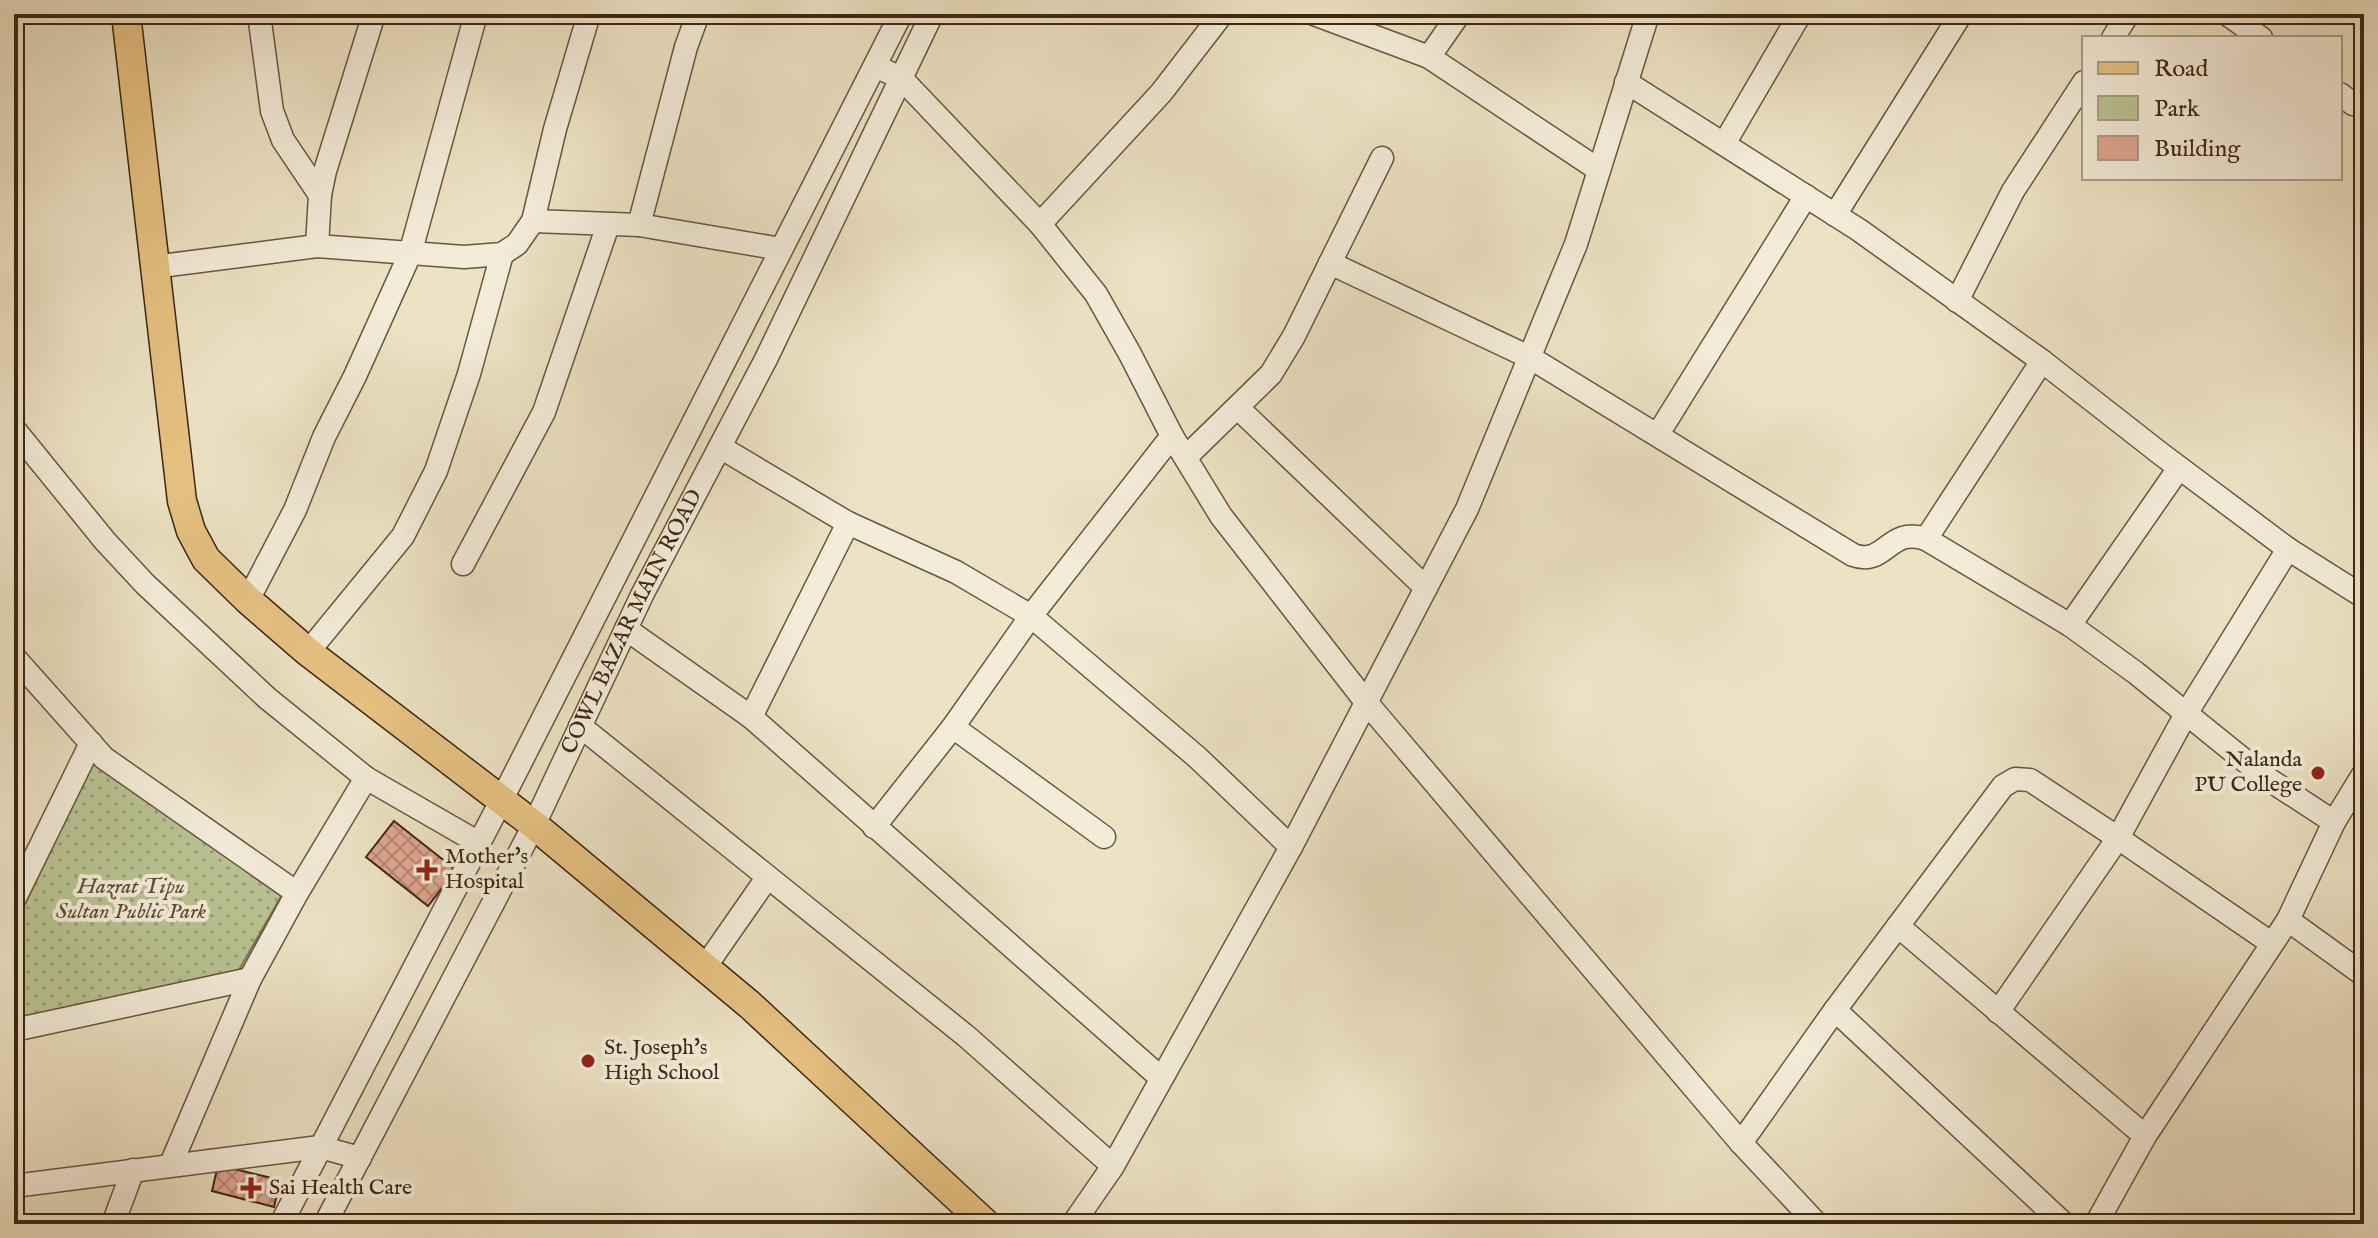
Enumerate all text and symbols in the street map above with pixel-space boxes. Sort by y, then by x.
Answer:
legend [2082,36,2342,180]
text: Road [2154,54,2208,85]
text: Park [2154,94,2200,125]
text: Building [2154,134,2241,165]
street label: COWL BAZAR MAIN ROAD [555,485,709,759]
place label: Nalanda PU College [2194,746,2302,799]
marker: Nalanda PU College [2309,764,2327,782]
place label: Mother's Hospital [445,843,528,896]
marker: Mother's Hospital [416,859,438,881]
park label: Hazrat Tipu Sultan Public Park [56,873,206,926]
place label: St. Joseph's High School [604,1034,719,1087]
marker: St. Joseph's High School [579,1052,597,1070]
place label: Sai Health Care [269,1174,412,1202]
marker: Sai Health Care [240,1177,262,1199]

